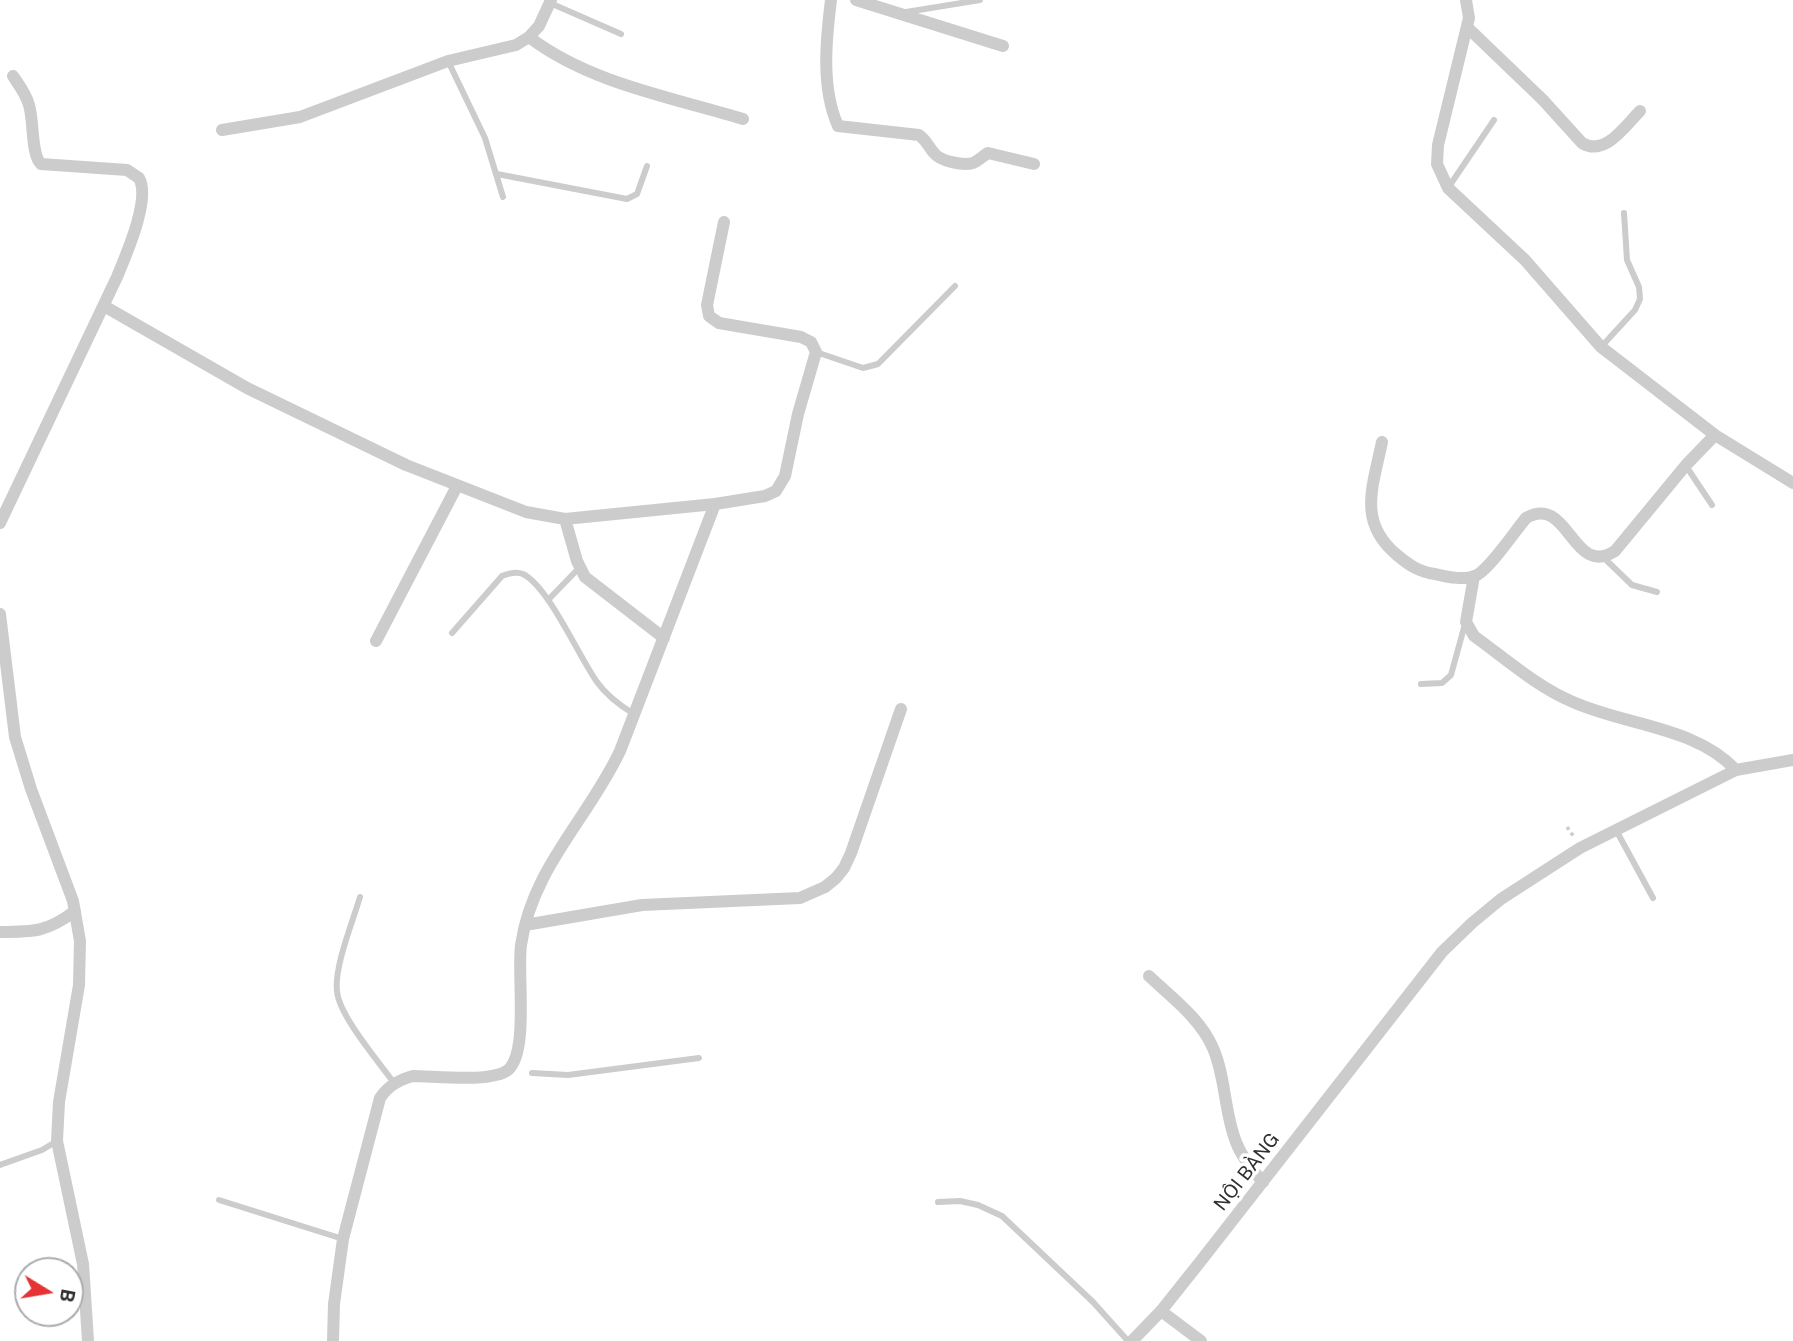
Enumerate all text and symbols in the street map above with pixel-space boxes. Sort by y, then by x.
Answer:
street label: NỘI BÀNG [1209,1128,1285,1216]
north arrow [14,1257,84,1327]
text: B [56,1287,80,1304]

